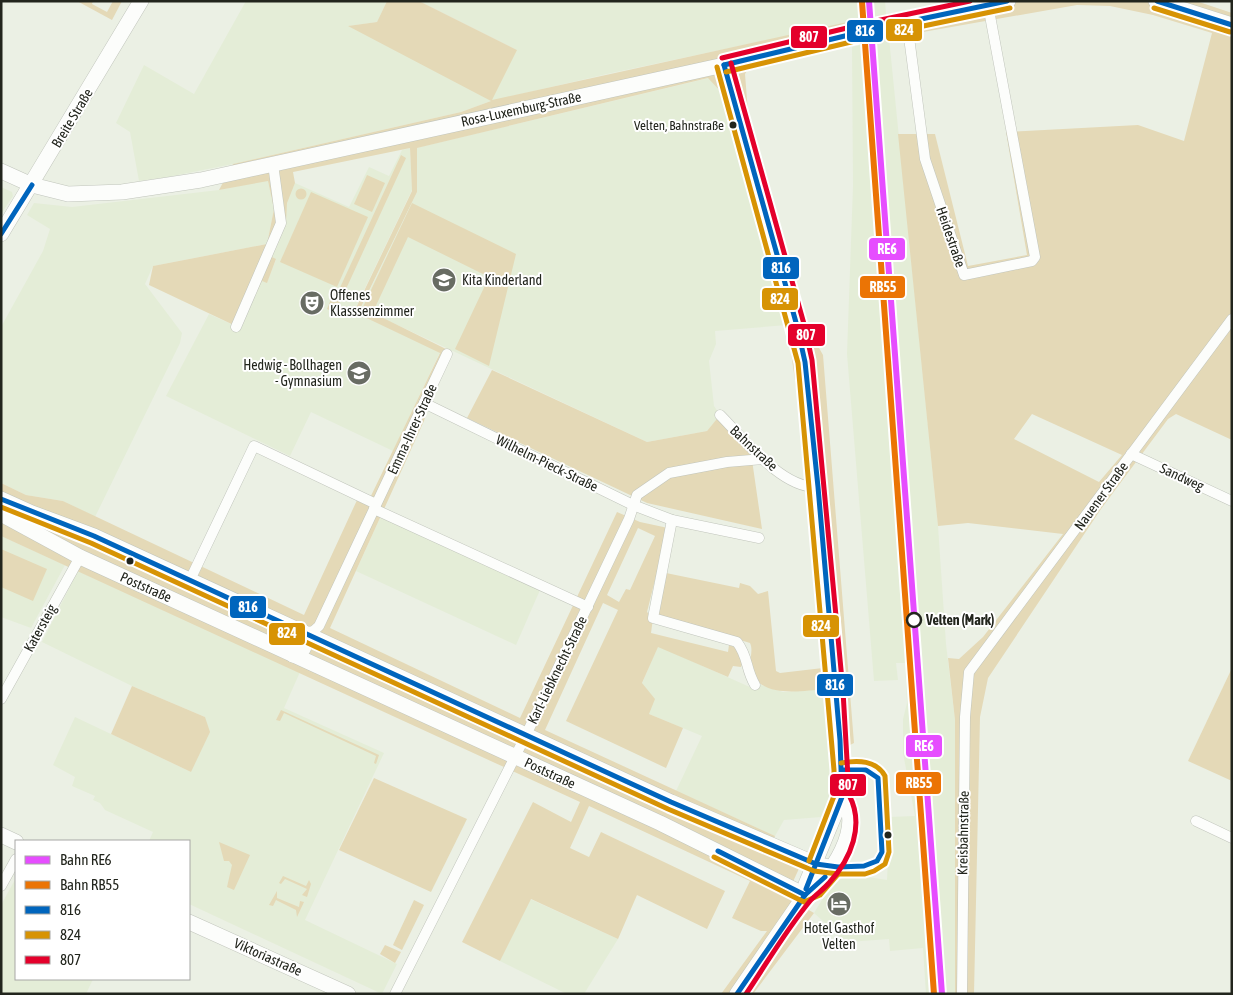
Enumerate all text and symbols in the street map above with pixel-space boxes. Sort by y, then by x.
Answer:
line badge: 824 [885,18,923,42]
line badge: 816 [846,19,884,43]
text: 824 [894,22,914,38]
text: 816 [855,23,875,39]
line badge: 807 [790,25,828,49]
text: 807 [799,29,819,45]
street label: Breite Straße [48,86,96,150]
street label: Rosa-Luxemburg-Straße [459,88,583,130]
place label: Velten, Bahnstraße [634,118,724,133]
marker: Velten, Bahnstraße [728,120,738,130]
street label: Heidestraße [933,205,969,269]
line badge: RE6 [868,237,906,261]
text: RE6 [877,241,897,257]
line badge: 816 [762,256,800,280]
text: 816 [771,260,791,276]
school or university icon: Kita Kinderland [431,267,457,293]
place label: Kita Kinderland [462,272,542,288]
line badge: RB55 [859,275,906,299]
text: RB55 [870,279,897,295]
place label: Offenes Klasssenzimmer [330,287,415,319]
line badge: 824 [761,287,799,311]
theatre icon: Offenes Klasssenzimmer [299,290,325,316]
text: 824 [770,291,790,307]
line badge: 807 [787,323,826,347]
text: 807 [796,327,816,343]
place label: Hedwig - Bollhagen - Gymnasium [243,357,342,389]
school or university icon: Hedwig - Bollhagen - Gymnasium [346,360,372,386]
street label: Emma-Ihrer-Straße [384,381,440,477]
street label: Bahnstraße [727,422,781,474]
street label: Wilhelm-Pieck-Straße [493,431,601,495]
street label: Nauener Straße [1071,459,1131,533]
street label: Sandweg [1158,460,1206,494]
unlabelled marker [125,556,135,566]
street label: Poststraße [118,569,174,605]
line badge: 816 [229,595,267,619]
text: 816 [238,599,258,615]
street label: Katersteig [20,601,60,655]
marker: Velten (Mark) [906,612,922,628]
place label: Velten (Mark) [925,612,994,628]
street label: Karl-Liebknecht-Straße [524,613,590,727]
line badge: 824 [802,614,840,638]
text: 824 [811,618,831,634]
line badge: 824 [268,622,306,646]
text: 824 [277,625,297,641]
line badge: 816 [816,673,854,697]
text: 816 [825,677,845,693]
line badge: RE6 [905,734,943,758]
text: RE6 [914,738,934,754]
street label: Poststraße [522,754,578,792]
line badge: RB55 [895,771,942,795]
line badge: 807 [829,773,867,797]
text: RB55 [906,775,933,791]
text: 807 [838,777,858,793]
street label: Kreisbahnstraße [954,791,972,875]
unlabelled marker [883,830,893,840]
legend [15,840,190,980]
text: Bahn RE6 [60,851,112,868]
text: Bahn RB55 [60,876,119,893]
hotel icon: Hotel Gasthof Velten [826,891,852,917]
text: 816 [60,901,81,918]
place label: Hotel Gasthof Velten [804,920,874,952]
text: 824 [60,926,81,943]
street label: Viktoriastraße [231,935,305,979]
text: 807 [60,951,81,968]

